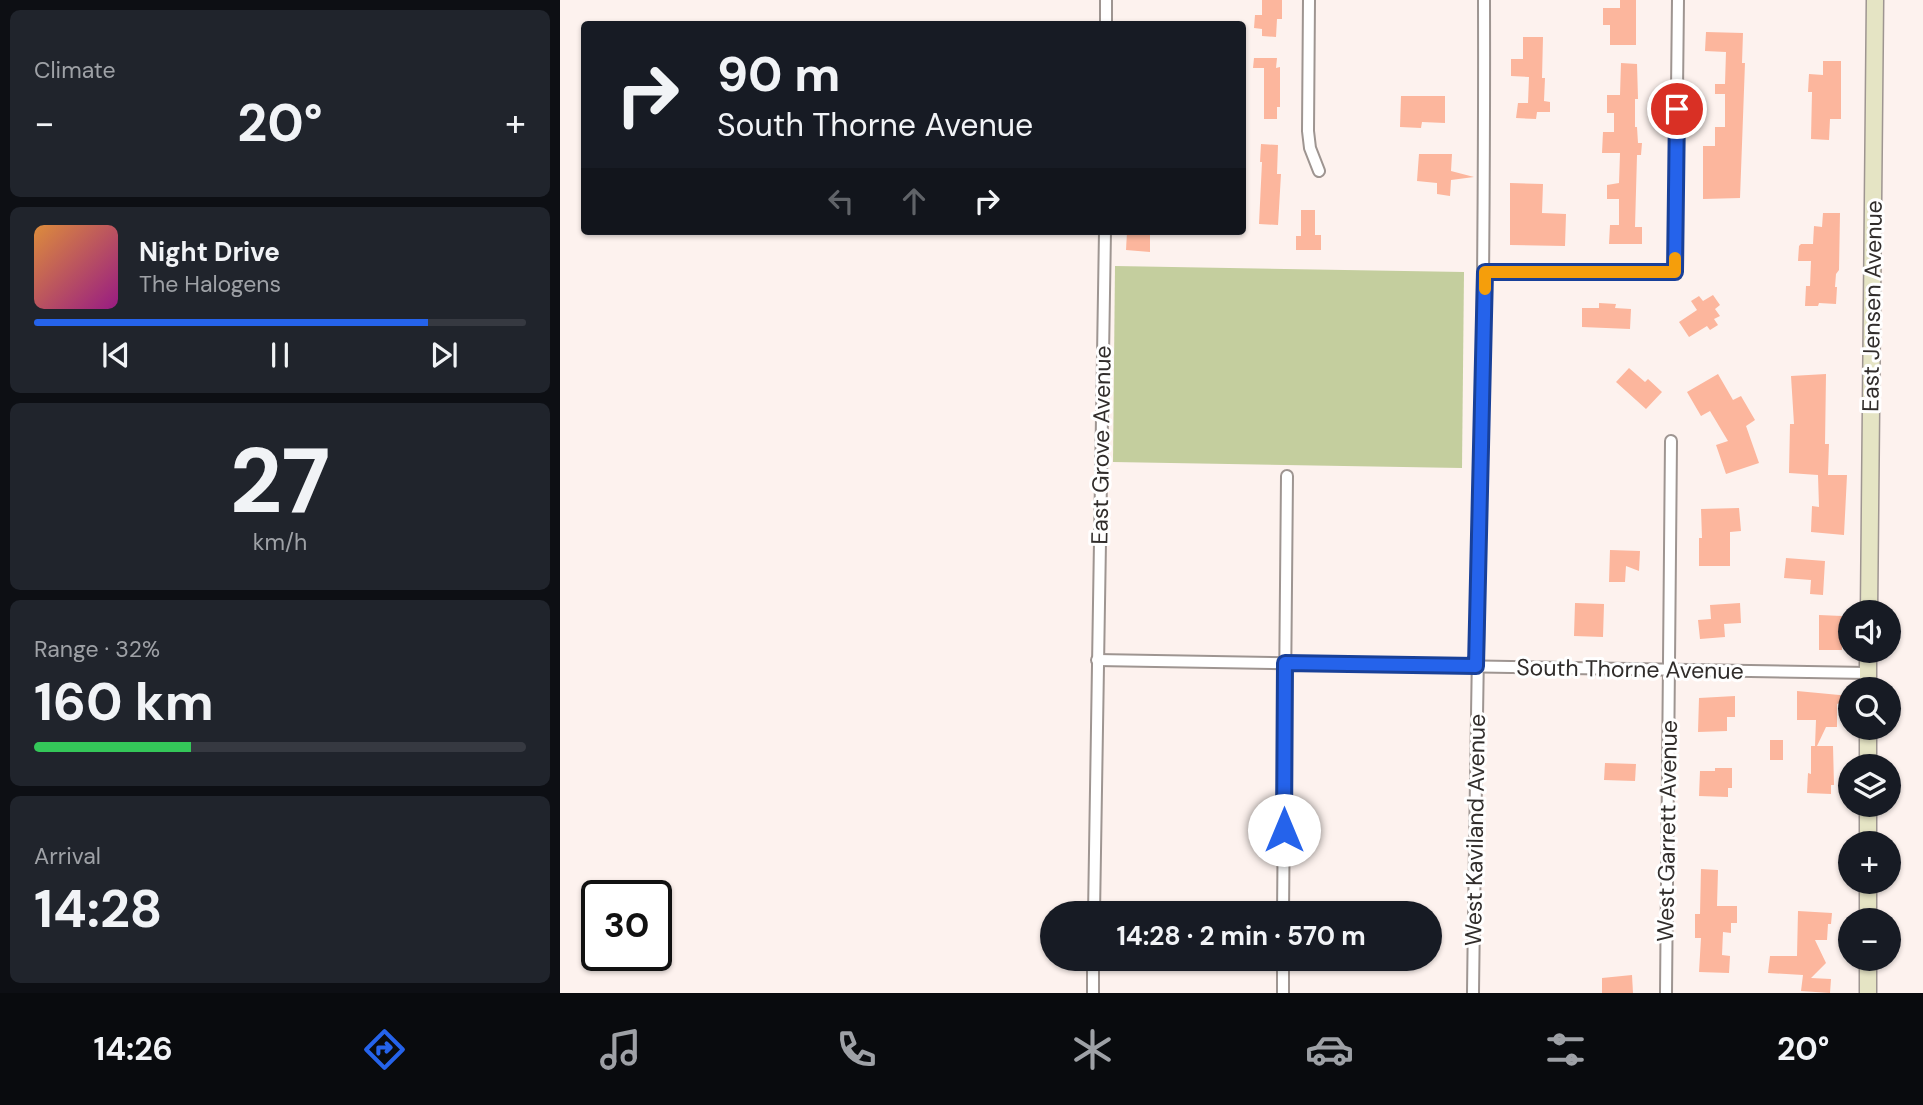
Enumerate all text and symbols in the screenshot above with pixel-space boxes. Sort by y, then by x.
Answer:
text: 90 m [717,42,840,106]
icon: right [602,49,693,140]
text: Climate [34,55,116,85]
pin [1647,79,1707,139]
text: 20° [237,89,323,157]
icon: arrive [1658,90,1696,128]
text: − [34,98,55,148]
text: + [505,98,526,148]
text: South Thorne Avenue [717,104,1033,146]
icon: left [822,182,860,220]
icon: ahead [895,182,933,220]
icon: right [968,182,1006,220]
street label: East Jensen Avenue [1855,200,1889,412]
text: Night Drive [139,235,280,269]
text: The Halogens [139,269,281,299]
icon: previous [97,336,135,374]
icon: pause [261,336,299,374]
icon: next [425,336,463,374]
street label: East Grove Avenue [1084,345,1118,545]
text: 27 [230,422,330,540]
text: km/h [253,527,307,557]
map controls [1838,600,1901,971]
button: sound [1838,600,1901,663]
text: Range · 32% [34,634,160,664]
street label: South Thorne Avenue [1516,652,1744,686]
text: 160 km [34,668,214,736]
button: search [1838,677,1901,740]
street label: West Kaviland Avenue [1458,713,1492,947]
street label: West Garrett Avenue [1650,720,1684,942]
button: layers [1838,754,1901,817]
position arrow [1247,793,1321,867]
button: + [1838,831,1901,894]
text: Arrival [34,841,101,871]
text: 14:28 [34,875,163,943]
speed limit sign: 30 [581,880,672,971]
button: − [1838,908,1901,971]
text: 14:28 · 2 min · 570 m [1116,919,1366,953]
icon: directions [360,1025,409,1074]
icon: music [596,1025,645,1074]
icon: phone [832,1025,881,1074]
icon: climate [1068,1025,1117,1074]
icon: car [1305,1025,1354,1074]
icon: filters [1541,1025,1590,1074]
text: 14:26 [94,1028,173,1070]
text: 20° [1777,1028,1829,1070]

